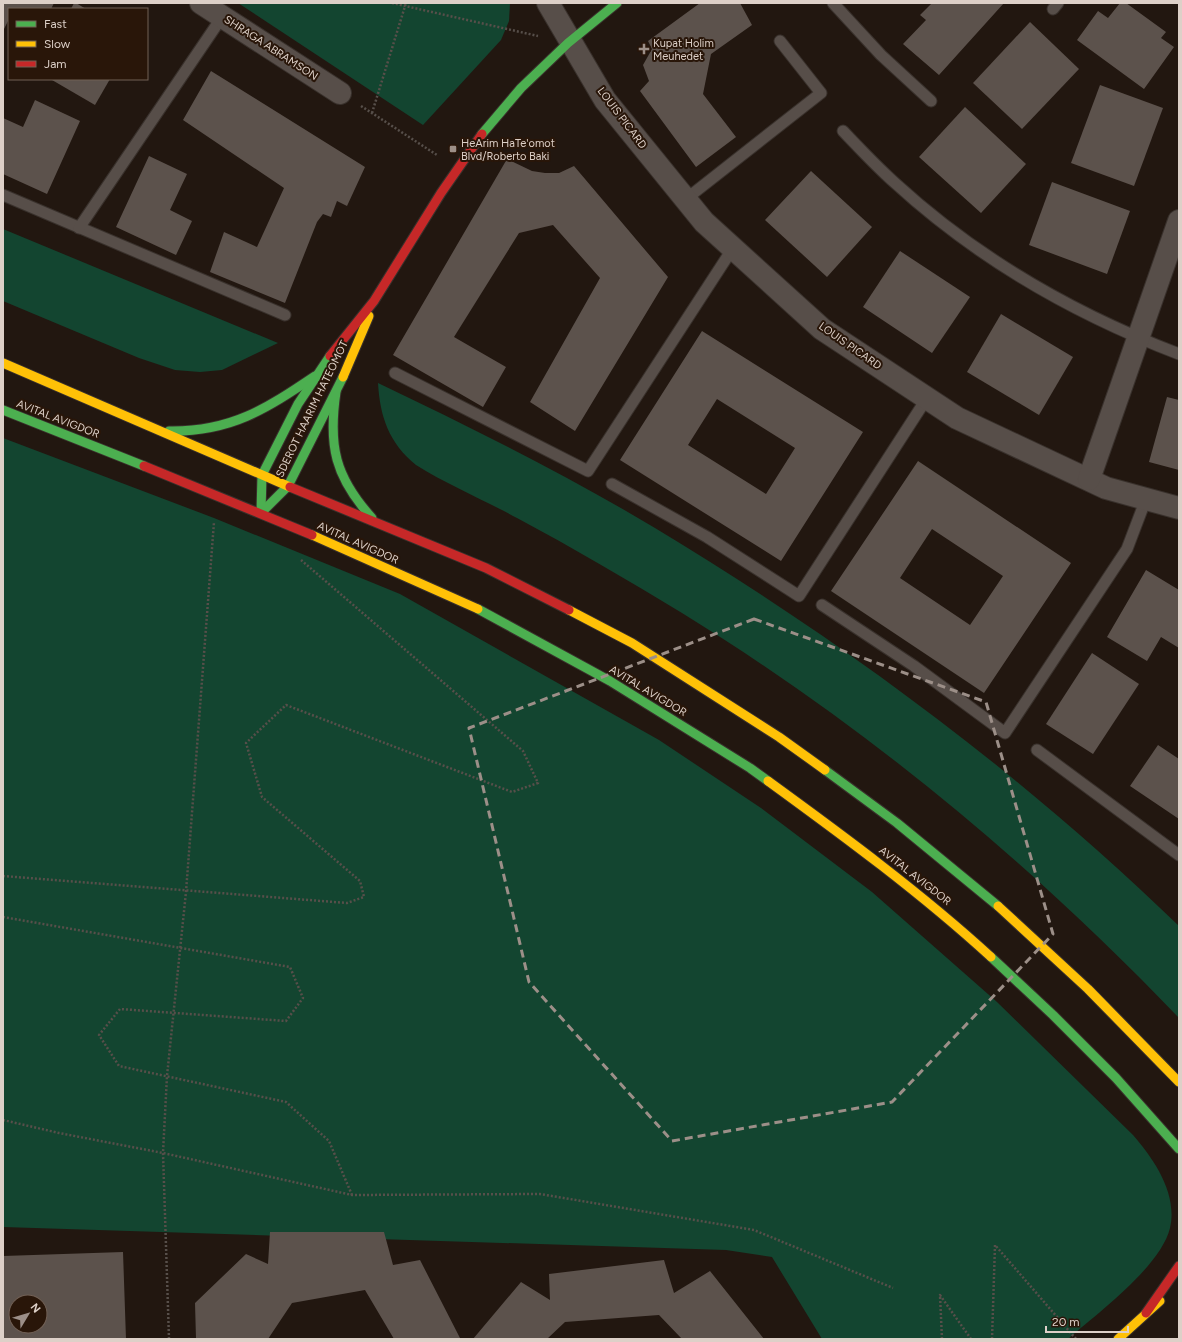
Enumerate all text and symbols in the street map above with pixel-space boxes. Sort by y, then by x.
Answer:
legend [8,8,148,80]
street label: SHRAGA ABRAMSON [222,13,320,83]
text: Fast [44,17,67,31]
text: Slow [44,37,71,51]
place label: Kupat Holim Meuhedet [653,37,714,63]
marker: Kupat Holim Meuhedet [638,43,650,55]
text: Jam [44,57,67,71]
street label: LOUIS PICARD [595,85,650,152]
place label: HeArim HaTe'omot Blvd/Roberto Baki [461,137,555,163]
marker: HeArim HaTe'omot Blvd/Roberto Baki [448,144,458,154]
street label: LOUIS PICARD [816,320,884,373]
street label: SDEROT HAARIM HATEOMOT [273,339,351,479]
street label: AVITAL AVIGDOR [15,397,101,441]
street label: AVITAL AVIGDOR [315,519,401,567]
street label: AVITAL AVIGDOR [607,663,689,719]
street label: AVITAL AVIGDOR [876,844,954,908]
north arrow [8,1294,48,1334]
text: N [28,1301,43,1316]
scale bar [1046,1308,1128,1334]
text: 20 m [1052,1315,1080,1329]

